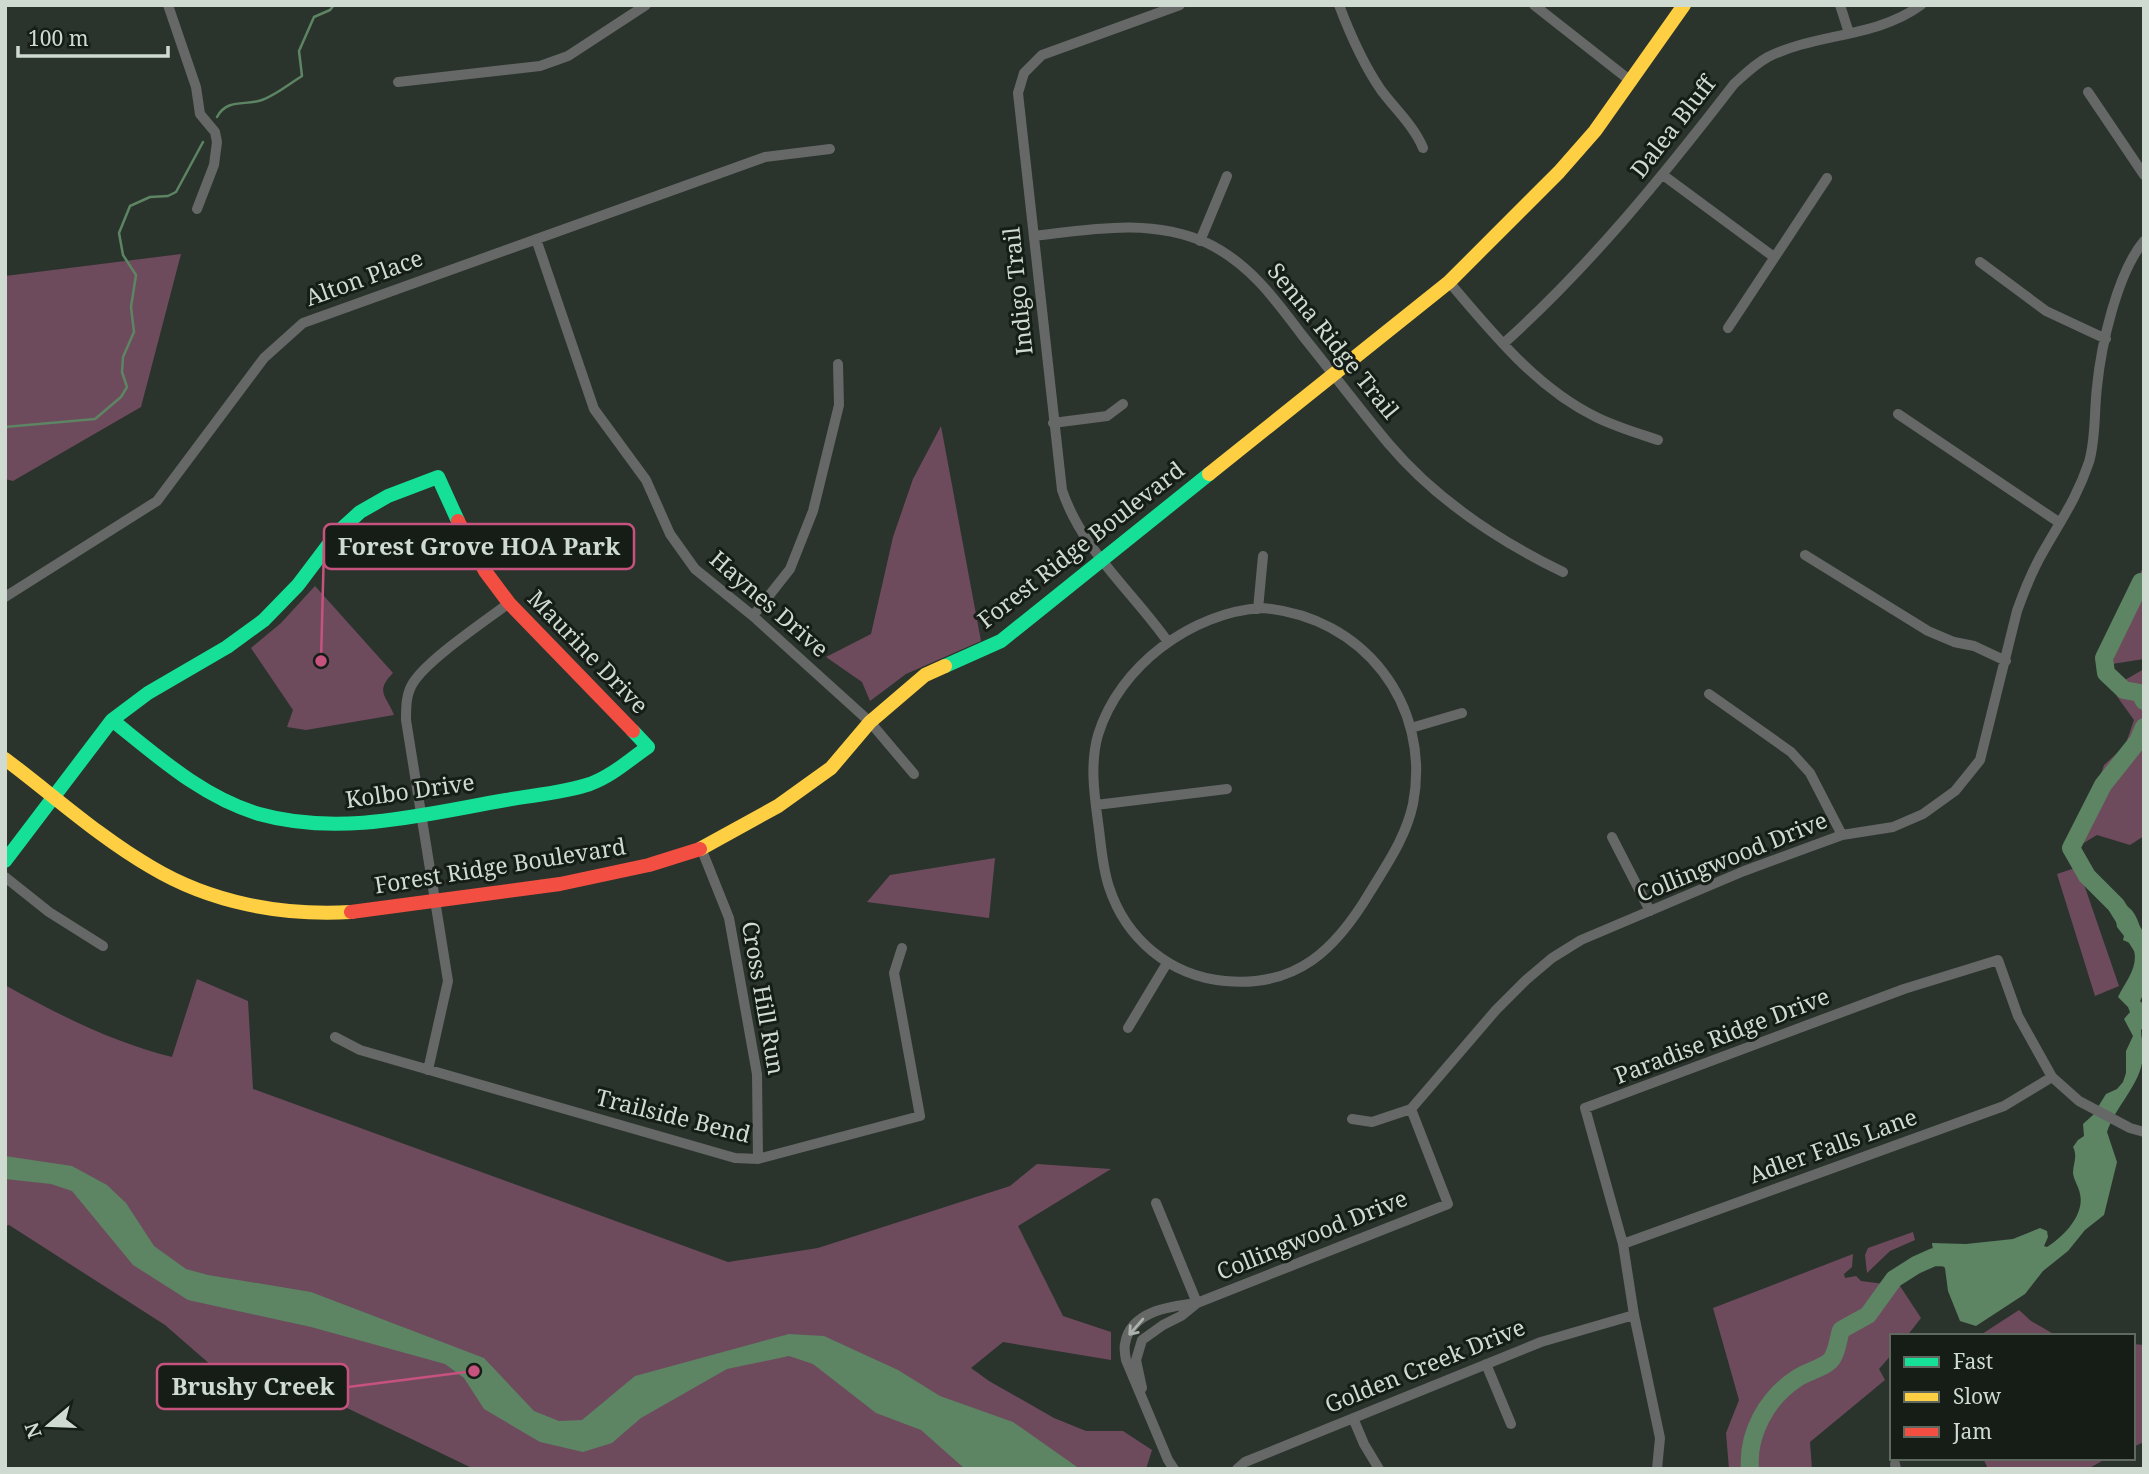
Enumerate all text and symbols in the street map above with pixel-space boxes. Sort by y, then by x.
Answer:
scale bar [18,14,168,58]
text: 100 m [28,24,89,52]
street label: Dalea Bluff [1622,67,1723,184]
street label: Indigo Trail [994,226,1040,357]
street label: Alton Place [300,241,427,313]
street label: Senna Ridge Trail [1261,255,1407,425]
street label: Forest Ridge Boulevard [970,453,1190,635]
callout: Forest Grove HOA Park [324,524,634,569]
text: Forest Grove HOA Park [338,529,621,562]
street label: Haynes Drive [703,543,836,664]
street label: Maurine Drive [521,582,656,720]
street label: Kolbo Drive [343,765,476,815]
street label: Collingwood Drive [1631,803,1832,909]
street label: Forest Ridge Boulevard [372,829,628,901]
street label: Cross Hill Run [735,919,793,1077]
street label: Paradise Ridge Drive [1609,979,1834,1091]
street label: Trailside Bend [593,1080,754,1150]
street label: Adler Falls Lane [1744,1100,1921,1190]
street label: Collingwood Drive [1211,1181,1412,1287]
street label: Golden Creek Drive [1320,1310,1530,1420]
one-way arrow [1128,1318,1144,1336]
legend [1890,1334,2135,1460]
text: Fast [1953,1347,1993,1375]
callout: Brushy Creek [157,1364,348,1409]
text: Brushy Creek [171,1369,335,1402]
text: Slow [1953,1382,2002,1410]
north arrow [14,1390,84,1460]
text: Jam [1952,1417,1992,1445]
text: N [18,1419,48,1442]

